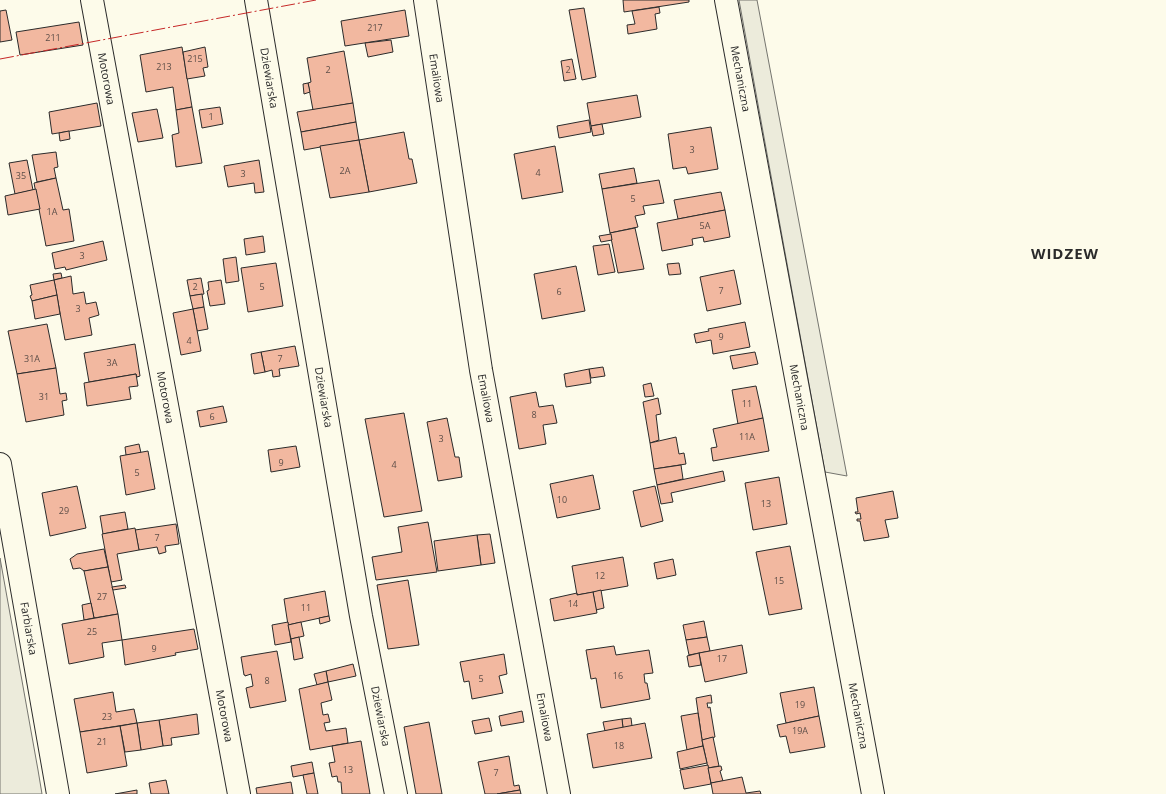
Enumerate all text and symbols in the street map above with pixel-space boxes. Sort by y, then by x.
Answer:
house number: 217 [367,21,383,34]
house number: 211 [45,31,61,44]
street label: Mechaniczna [728,44,755,113]
street label: Dziewiarska [257,46,282,109]
street label: Motorowa [95,51,119,106]
house number: 215 [187,52,203,65]
street label: Emaliowa [426,53,448,104]
house number: 213 [156,60,172,73]
house number: 2 [325,63,331,76]
house number: 2 [565,63,571,76]
house number: 1 [208,110,214,123]
house number: 3 [689,143,695,156]
house number: 2A [340,164,351,177]
house number: 4 [535,166,541,179]
house number: 3 [240,167,246,180]
house number: 35 [16,169,26,182]
house number: 5 [630,192,636,205]
house number: 1A [47,205,58,218]
house number: 5A [700,219,711,232]
district label: WIDZEW [1031,243,1099,263]
house number: 3 [79,249,85,262]
house number: 2 [192,280,198,293]
house number: 5 [259,280,265,293]
house number: 7 [718,284,724,297]
house number: 6 [556,285,562,298]
house number: 3 [75,302,81,315]
house number: 9 [718,330,724,343]
house number: 4 [186,334,192,347]
house number: 31A [24,352,40,365]
house number: 7 [277,352,283,365]
house number: 3A [107,356,118,369]
street label: Mechaniczna [787,363,814,432]
street label: Dziewiarska [312,366,337,429]
street label: Motorowa [154,370,178,425]
street label: Emaliowa [475,373,499,424]
house number: 31 [39,390,49,403]
house number: 11 [742,397,752,410]
house number: 8 [531,408,537,421]
house number: 6 [209,410,215,423]
house number: 11A [739,430,755,443]
house number: 3 [438,432,444,445]
house number: 9 [278,456,284,469]
house number: 4 [391,458,397,471]
house number: 5 [134,466,140,479]
house number: 10 [557,493,567,506]
house number: 13 [761,497,771,510]
house number: 29 [59,504,69,517]
house number: 7 [154,531,160,544]
house number: 12 [595,569,605,582]
house number: 15 [774,574,784,587]
house number: 27 [97,590,107,603]
house number: 14 [568,597,578,610]
street label: Farbiarska [17,601,41,656]
house number: 11 [301,601,311,614]
house number: 25 [87,625,97,638]
house number: 9 [151,642,157,655]
house number: 17 [717,652,727,665]
house number: 16 [613,669,623,682]
house number: 5 [478,672,484,685]
house number: 8 [264,674,270,687]
street label: Mechaniczna [846,681,873,750]
street label: Dziewiarska [368,685,394,748]
street label: Motorowa [213,688,237,743]
street label: Emaliowa [533,691,557,742]
house number: 19 [795,698,805,711]
house number: 23 [102,710,112,723]
house number: 19A [792,724,808,737]
house number: 21 [97,735,107,748]
house number: 18 [614,739,624,752]
house number: 13 [343,763,353,776]
house number: 7 [493,766,499,779]

